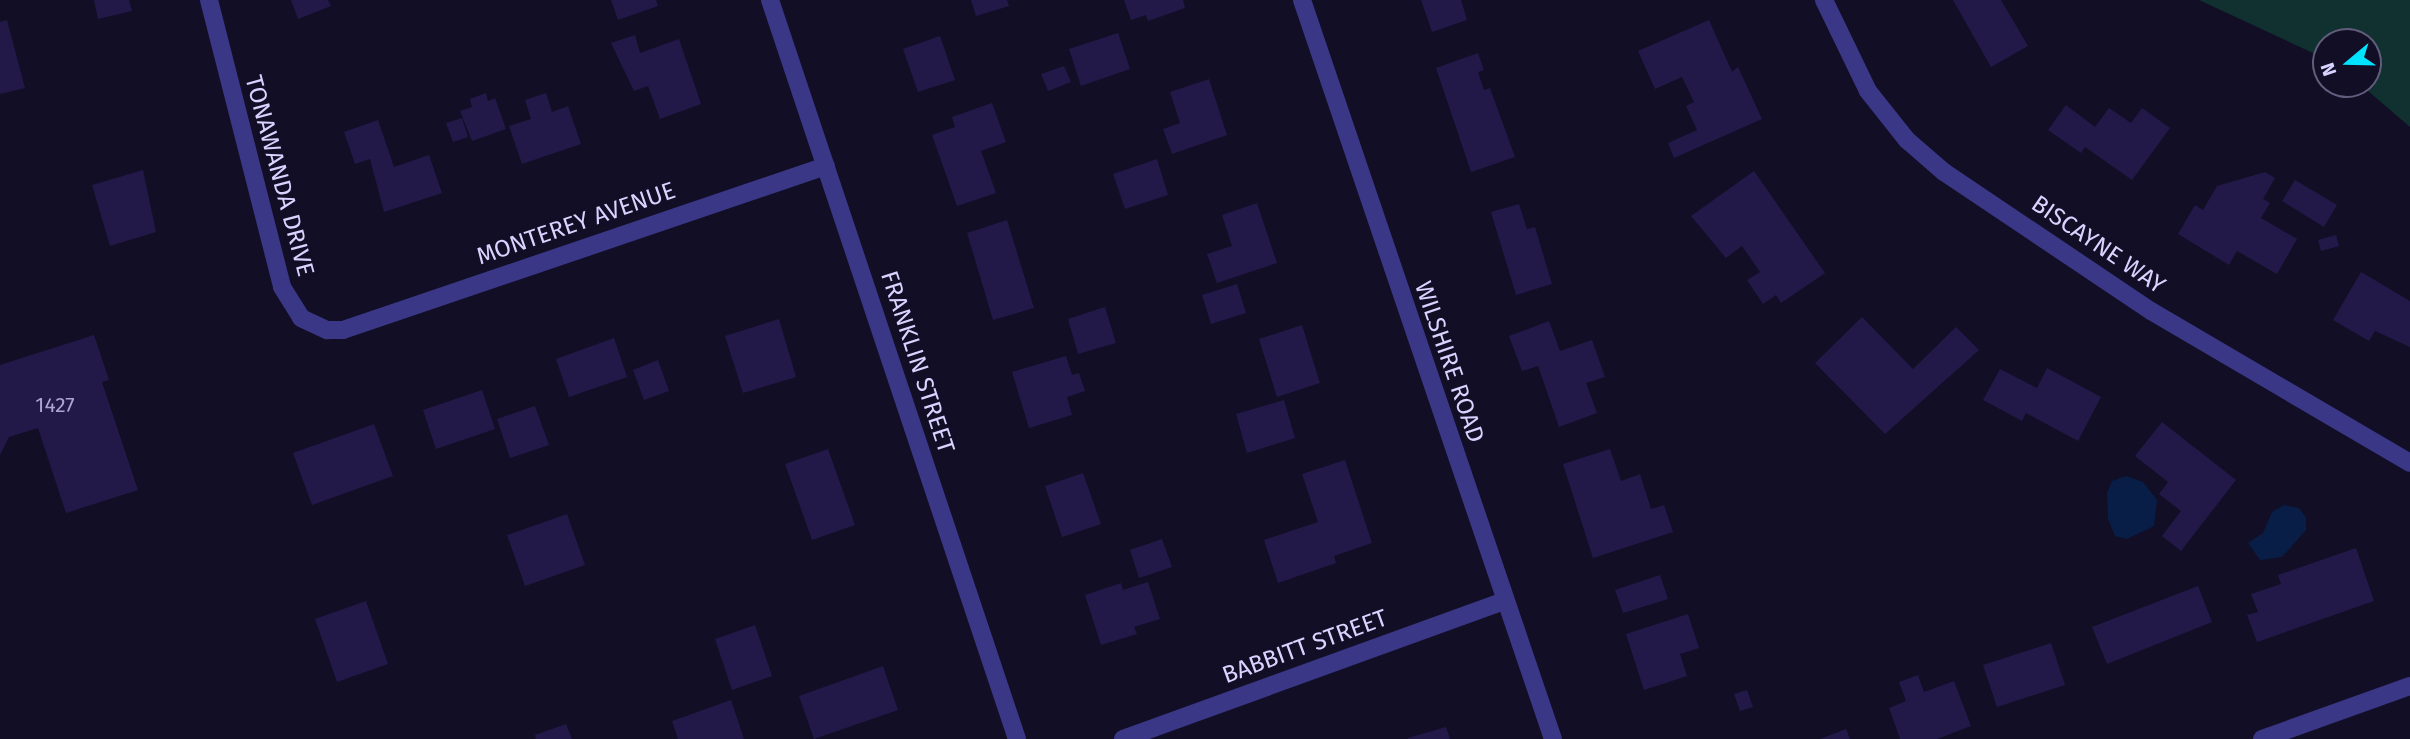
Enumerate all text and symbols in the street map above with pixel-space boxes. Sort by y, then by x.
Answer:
north arrow [2312,28,2382,98]
text: N [2316,60,2341,79]
street label: TONAWANDA DRIVE [238,72,320,280]
street label: MONTEREY AVENUE [473,176,679,272]
street label: BISCAYNE WAY [2026,190,2170,300]
street label: FRANKLIN STREET [874,267,960,457]
street label: WILSHIRE ROAD [1408,278,1490,446]
house number: 1427 [35,392,75,418]
street label: BABBITT STREET [1219,604,1391,690]

